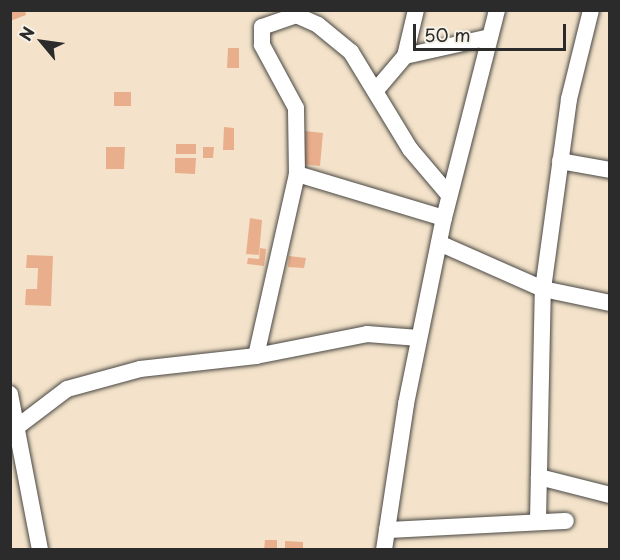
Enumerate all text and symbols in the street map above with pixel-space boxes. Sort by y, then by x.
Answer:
north arrow [12,12,72,72]
scale bar [416,12,569,50]
text: 50 m [424,21,471,48]
text: N [13,22,40,45]

